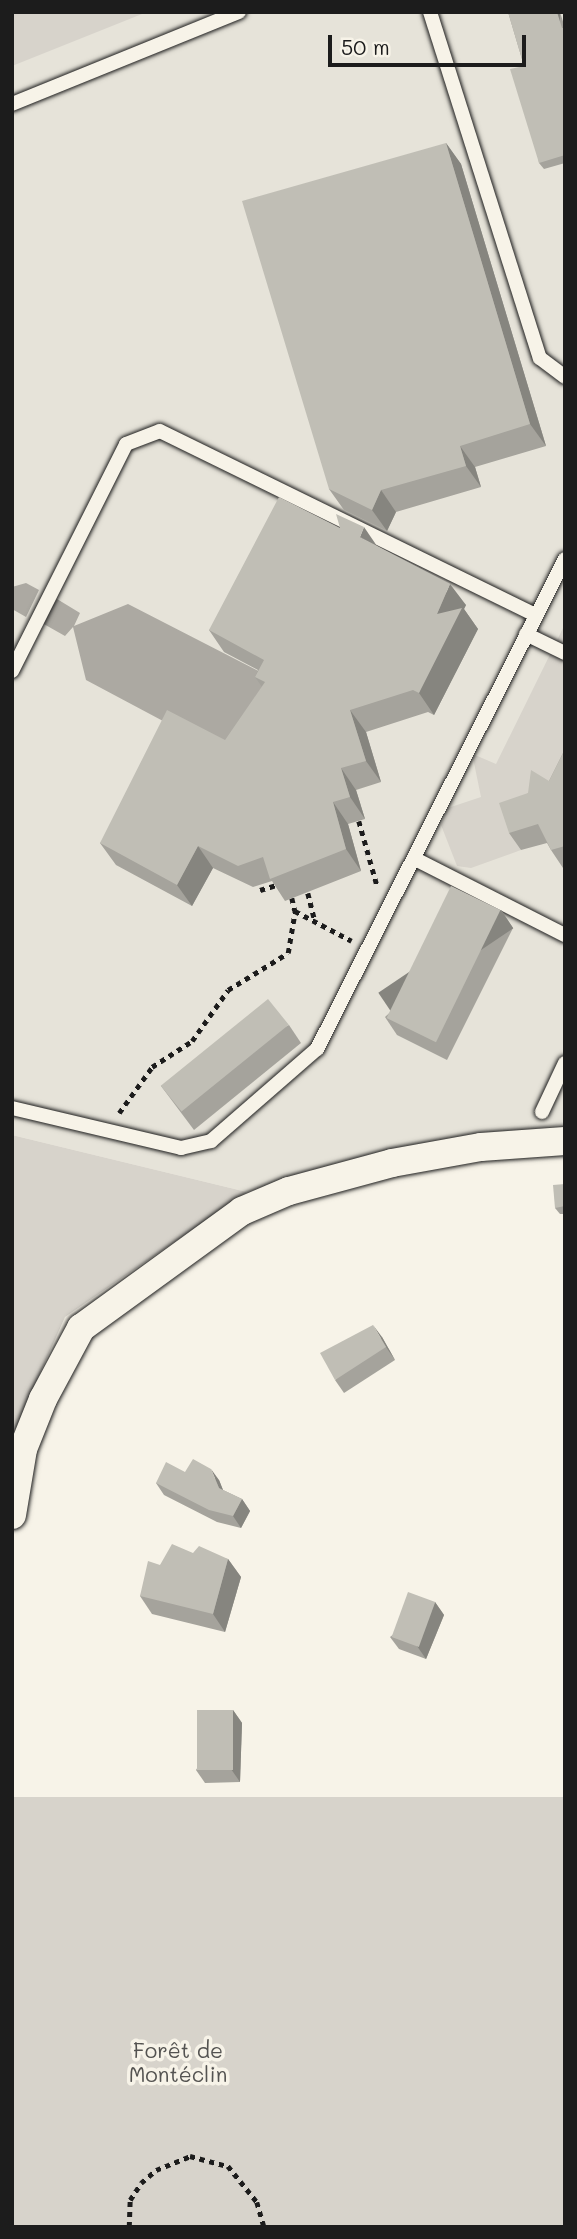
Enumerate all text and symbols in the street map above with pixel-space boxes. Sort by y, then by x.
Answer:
scale bar [332,21,530,65]
text: 50 m [341,33,390,60]
park label: Forêt de Montéclin [129,2037,227,2087]

